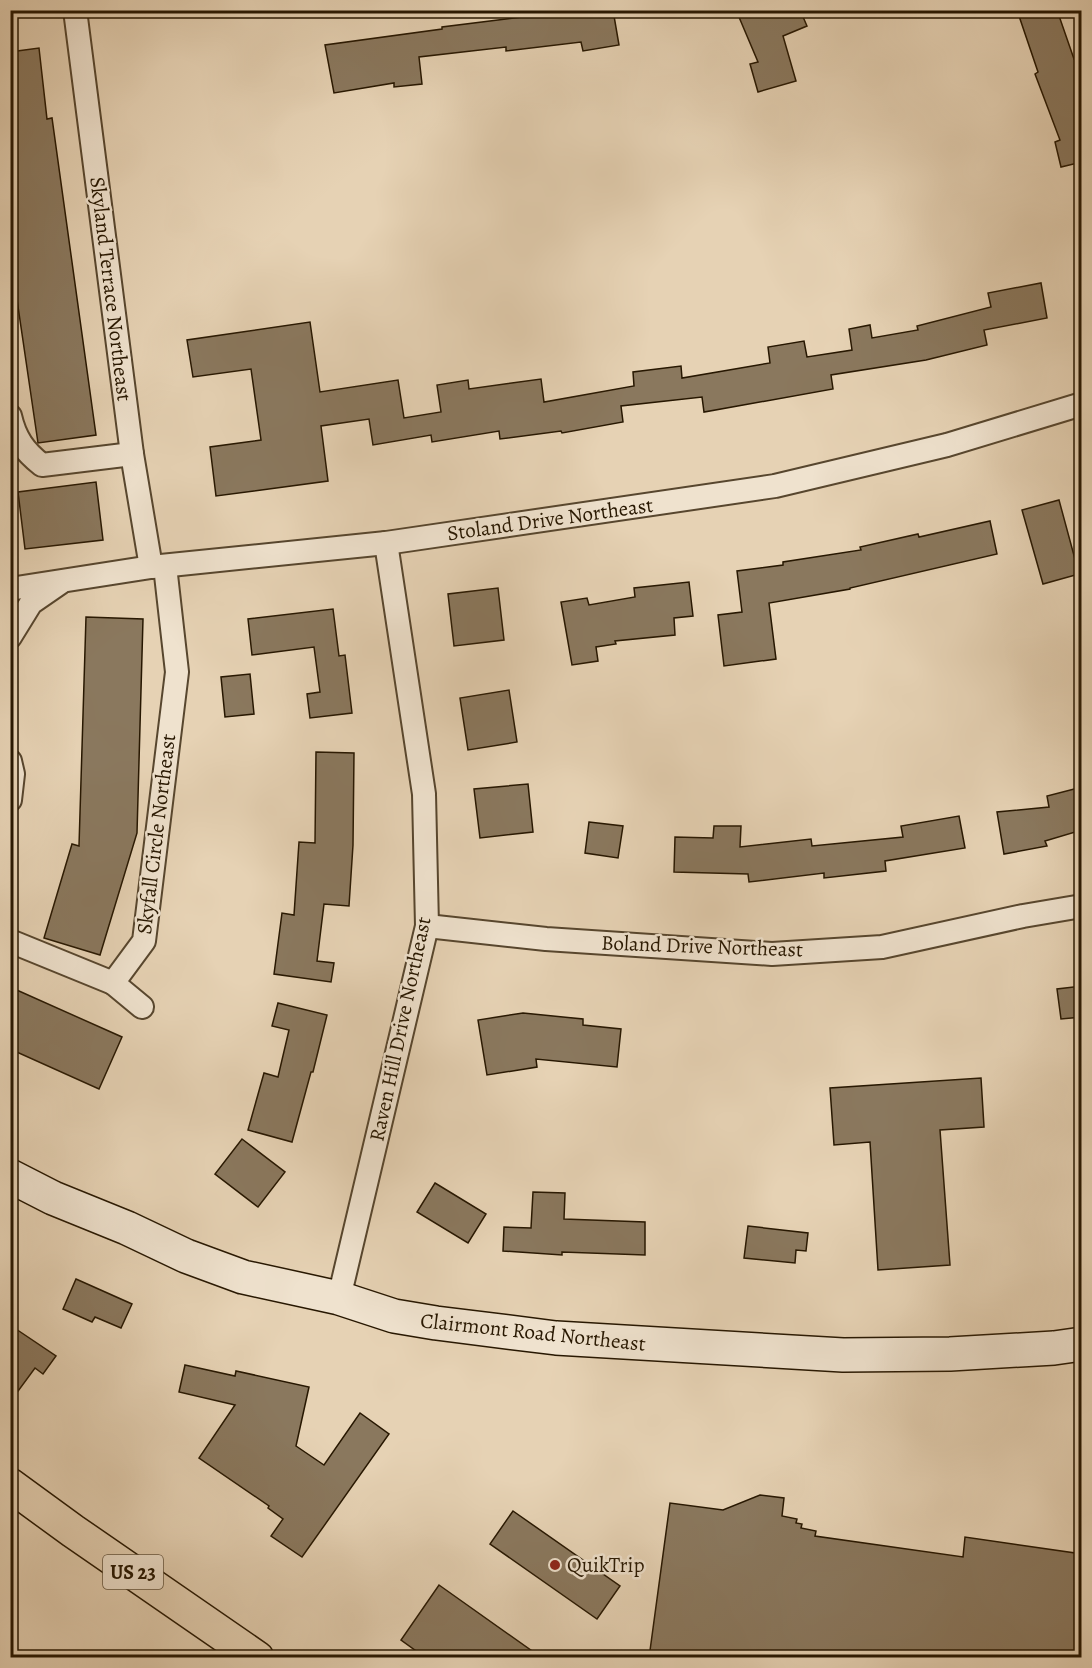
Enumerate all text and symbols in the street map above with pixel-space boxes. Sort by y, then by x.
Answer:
street label: Skyland Terrace Northeast [83,175,139,403]
street label: Stoland Drive Northeast [445,491,655,547]
street label: Skyfall Circle Northeast [130,732,182,936]
street label: Raven Hill Drive Northeast [362,914,438,1144]
street label: Boland Drive Northeast [601,928,803,964]
street label: Clairmont Road Northeast [419,1306,647,1358]
place label: QuikTrip [567,1551,645,1579]
road number: US 23 [103,1555,163,1589]
marker: QuikTrip [548,1558,562,1572]

